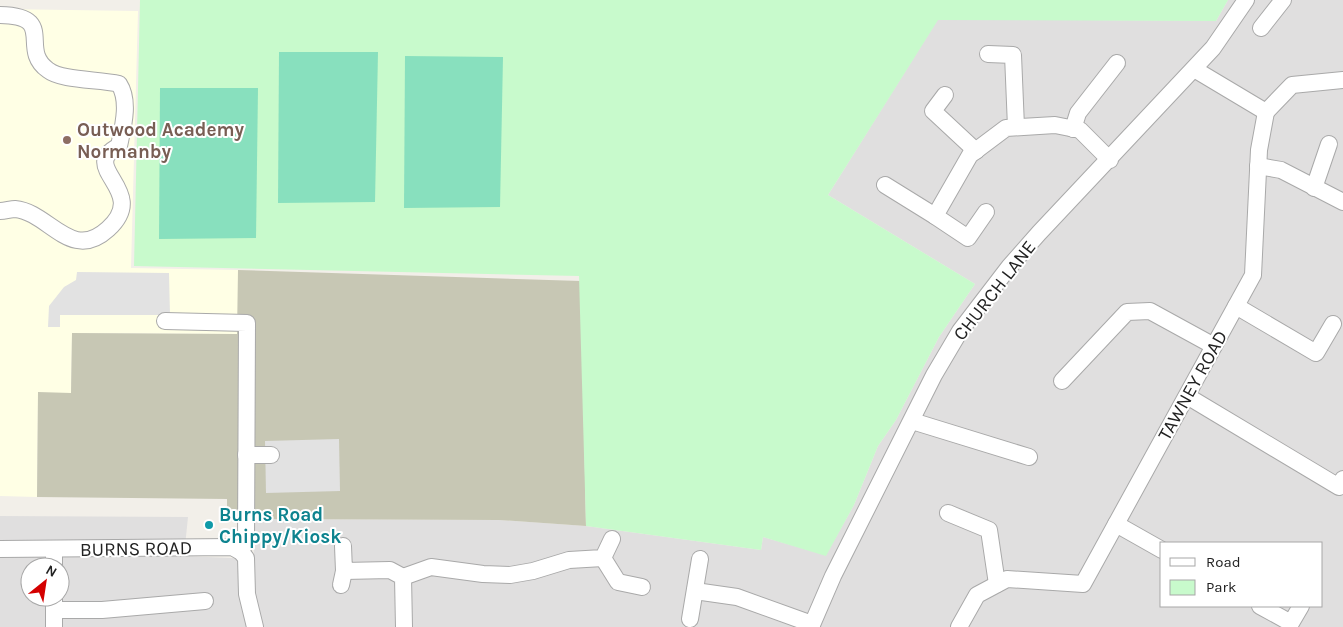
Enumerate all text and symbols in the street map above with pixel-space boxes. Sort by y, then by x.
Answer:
place label: Outwood Academy Normanby [77,119,245,163]
marker: Outwood Academy Normanby [61,134,73,146]
street label: CHURCH LANE [949,236,1041,345]
street label: TAWNEY ROAD [1154,327,1232,444]
place label: Burns Road Chippy/Kiosk [219,504,341,548]
marker: Burns Road Chippy/Kiosk [203,519,215,531]
street label: BURNS ROAD [80,537,192,561]
legend [1160,542,1323,607]
text: Road [1206,553,1241,571]
north arrow [20,557,70,607]
text: N [43,561,60,581]
text: Park [1206,578,1236,596]

